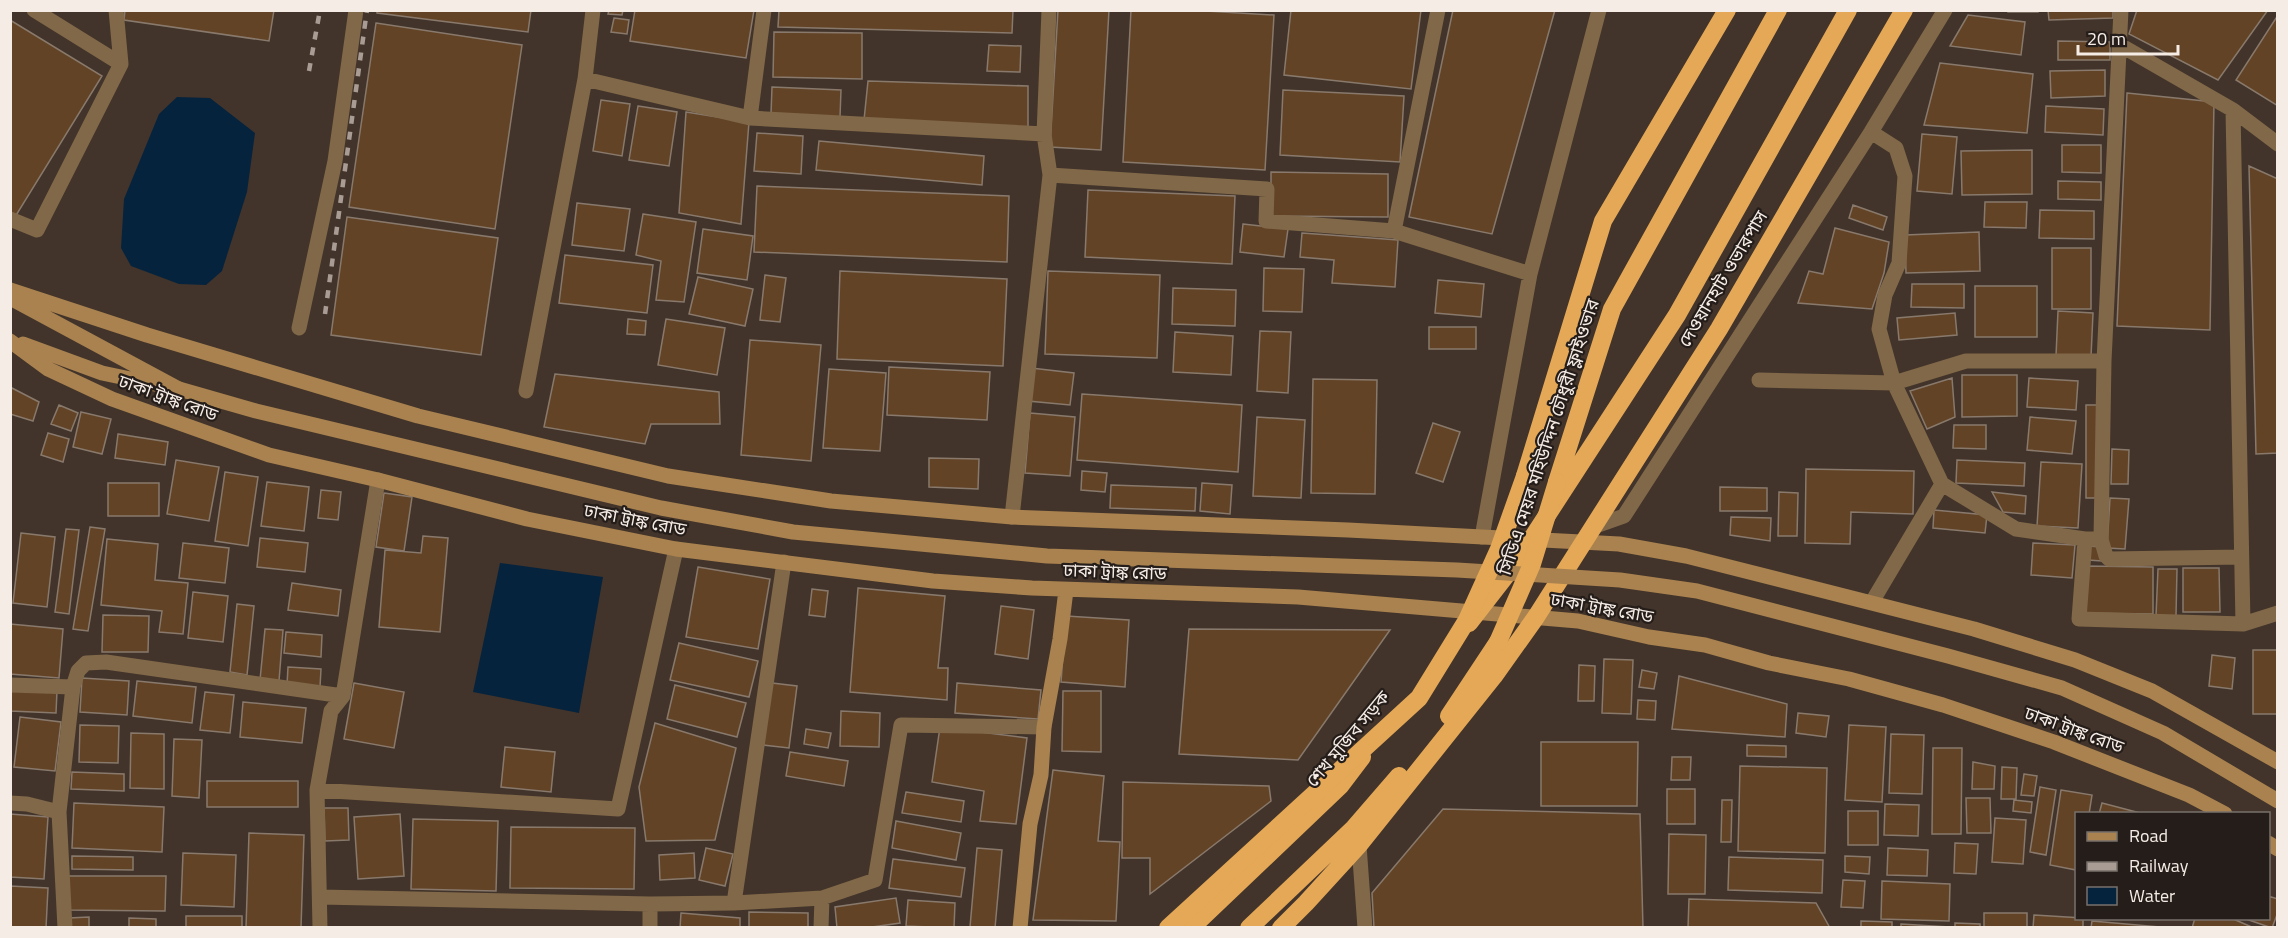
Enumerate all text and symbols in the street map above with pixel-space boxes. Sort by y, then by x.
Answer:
scale bar [2078,18,2178,56]
text: 20 m [2087,25,2126,52]
street label: দেওয়ানহাট ওভারপাস [1671,205,1774,352]
street label: সিডিএ মেয়র মহিউদ্দিন চৌধুরী ফ্লাইওভার [1491,295,1606,579]
street label: ঢাকা ট্রাঙ্ক রোড [114,367,222,428]
street label: ঢাকা ট্রাঙ্ক রোড [581,496,689,543]
street label: ঢাকা ট্রাঙ্ক রোড [1062,556,1168,587]
street label: ঢাকা ট্রাঙ্ক রোড [1548,585,1656,630]
street label: শেখ মুজিব সড়ক [1299,684,1396,793]
street label: ঢাকা ট্রাঙ্ক রোড [2020,699,2128,760]
legend [2075,812,2270,920]
text: Road [2129,822,2168,849]
text: Railway [2129,852,2189,879]
text: Water [2129,882,2175,909]

